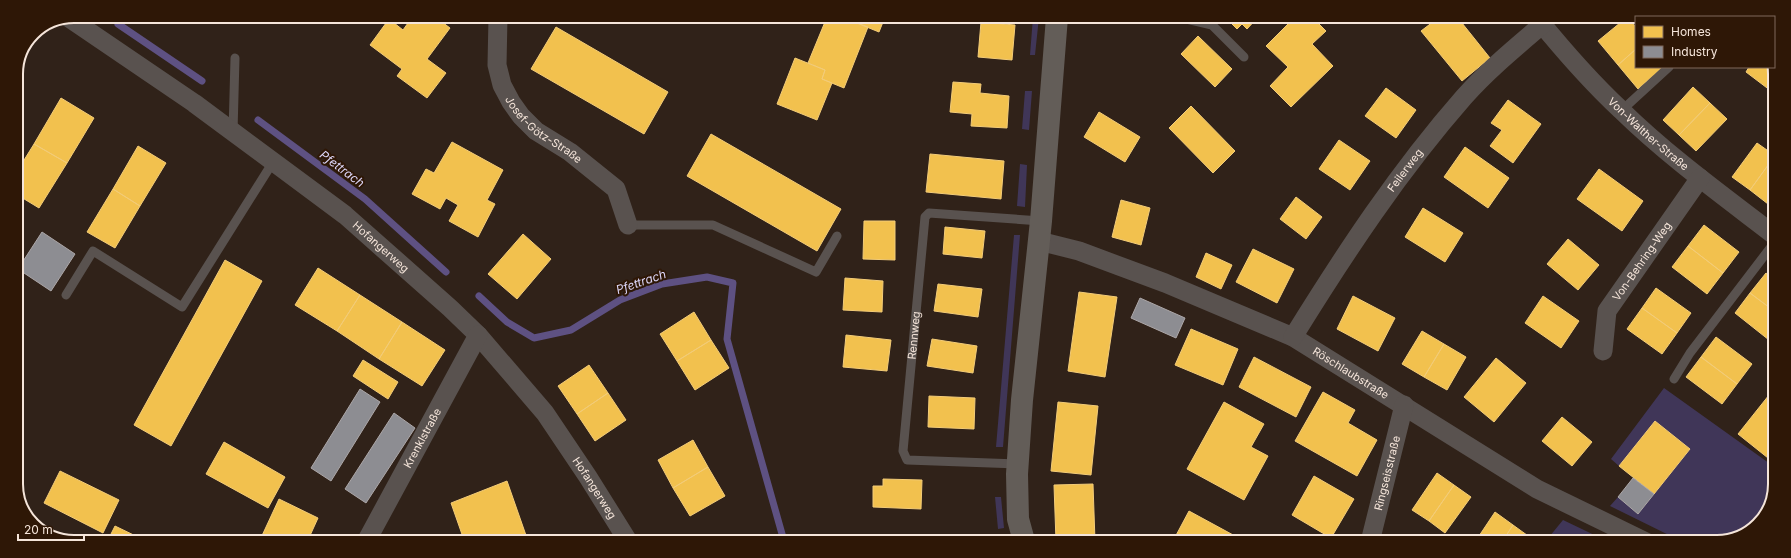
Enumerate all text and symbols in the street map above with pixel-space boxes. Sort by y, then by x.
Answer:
legend [1635,16,1775,68]
text: Homes [1671,24,1711,39]
text: Industry [1671,44,1718,59]
street label: Josef-Götz-Straße [502,94,585,166]
street label: Von-Walther-Straße [1605,94,1692,173]
street label: Feilerweg [1384,146,1426,194]
water label: Pfettrach [317,147,368,190]
street label: Hofangerweg [350,218,412,275]
street label: Von-Behring-Weg [1609,219,1674,304]
water label: Pfettrach [614,266,668,297]
street label: Rennweg [905,311,923,360]
street label: Röschlaubstraße [1310,344,1392,402]
street label: Krenklstraße [400,406,444,470]
street label: Ringseisstraße [1371,434,1403,512]
street label: Hofangerweg [570,454,619,522]
scale bar [18,516,84,542]
text: 20 m [24,522,53,537]

